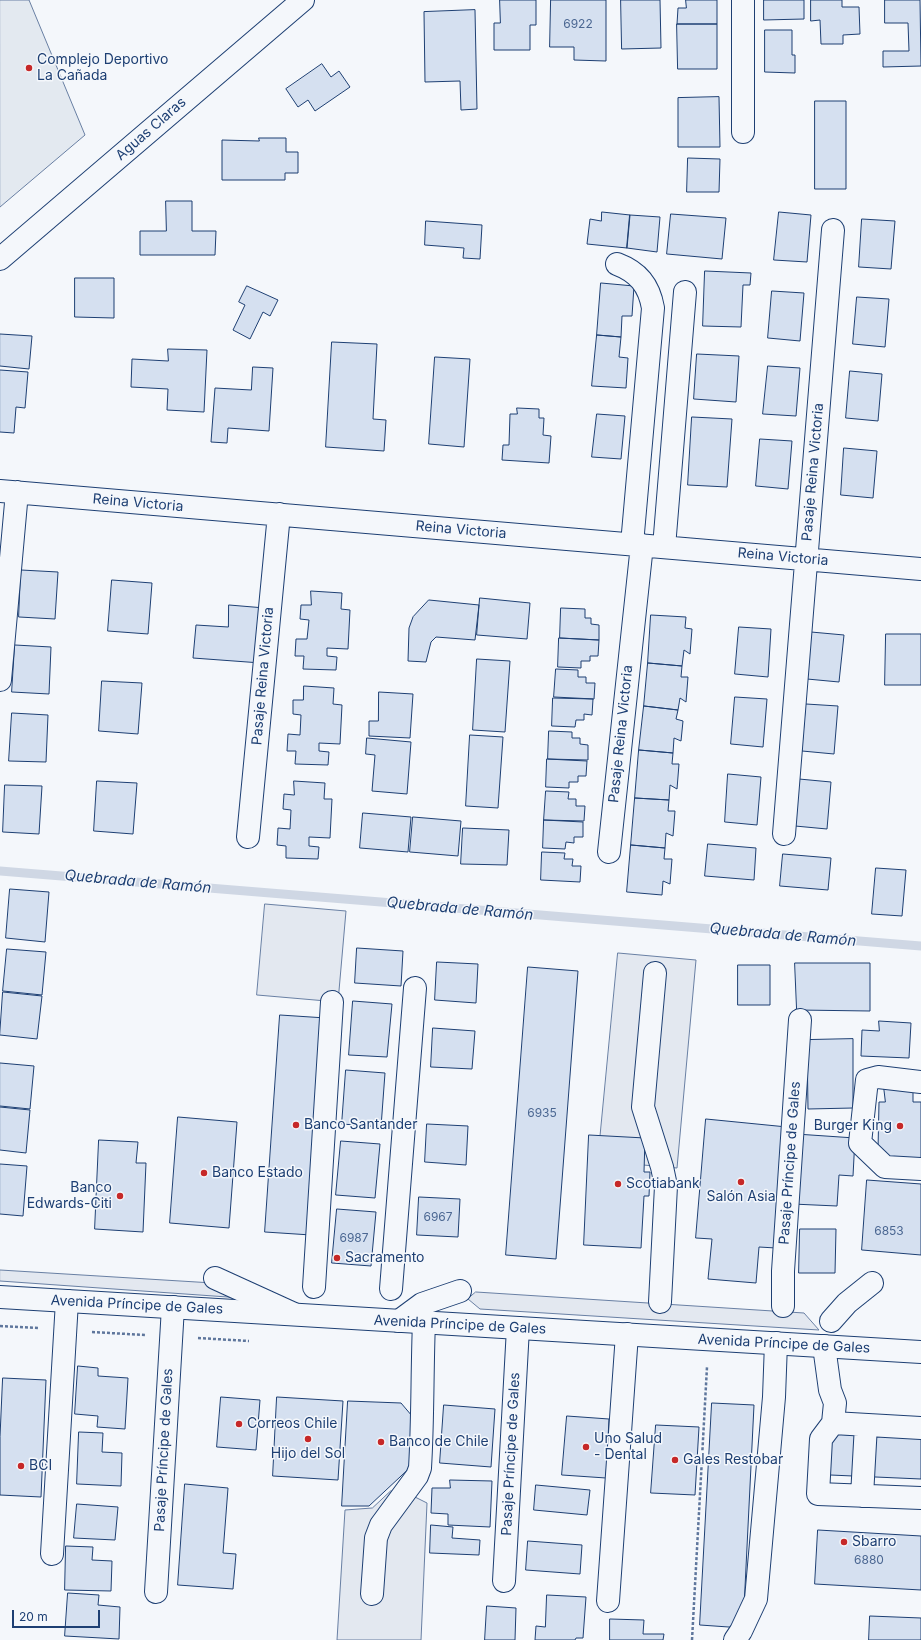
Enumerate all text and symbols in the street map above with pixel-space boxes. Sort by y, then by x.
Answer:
house number: 6922 [563,17,593,31]
place label: Complejo Deportivo La Cañada [37,52,168,84]
marker: Complejo Deportivo La Cañada [24,63,34,73]
street label: Aguas Claras [112,94,190,164]
street label: Pasaje Reina Victoria [799,402,827,542]
street label: Reina Victoria [92,491,184,515]
street label: Reina Victoria [415,518,507,542]
street label: Reina Victoria [737,545,829,569]
street label: Pasaje Reina Victoria [249,606,277,746]
street label: Pasaje Reina Victoria [605,664,637,804]
water label: Quebrada de Ramón [64,867,212,897]
water label: Quebrada de Ramón [386,894,534,924]
water label: Quebrada de Ramón [709,920,857,950]
street label: Pasaje Príncipe de Gales [776,1081,804,1245]
house number: 6935 [527,1106,557,1120]
place label: Banco Santander [304,1117,418,1133]
place label: Burger King [814,1118,892,1134]
marker: Banco Santander [291,1120,301,1130]
marker: Burger King [895,1121,905,1131]
place label: Banco Estado [212,1165,303,1181]
marker: Banco Estado [199,1168,209,1178]
place label: Scotiabank [626,1176,700,1192]
marker: Salón Asia [736,1177,746,1187]
marker: Scotiabank [613,1179,623,1189]
place label: Banco Edwards-Citi [27,1180,112,1212]
place label: Salón Asia [706,1189,776,1205]
marker: Banco Edwards-Citi [115,1191,125,1201]
house number: 6967 [423,1210,453,1224]
house number: 6853 [874,1224,904,1238]
house number: 6987 [339,1231,369,1245]
place label: Sacramento [345,1250,425,1266]
marker: Sacramento [332,1253,342,1263]
street label: Avenida Príncipe de Gales [50,1292,224,1318]
street label: Avenida Príncipe de Gales [373,1312,547,1338]
street label: Avenida Príncipe de Gales [697,1331,871,1357]
street label: Pasaje Príncipe de Gales [151,1368,177,1532]
street label: Pasaje Príncipe de Gales [498,1372,524,1536]
place label: Correos Chile [247,1416,337,1432]
marker: Correos Chile [234,1419,244,1429]
place label: Uno Salud - Dental [594,1431,662,1464]
marker: Hijo del Sol [303,1434,313,1444]
place label: Banco de Chile [389,1434,489,1450]
marker: Banco de Chile [376,1437,386,1447]
marker: Uno Salud - Dental [581,1442,591,1452]
place label: Hijo del Sol [271,1446,345,1462]
place label: Gales Restobar [683,1452,783,1468]
marker: Gales Restobar [670,1455,680,1465]
place label: BCI [29,1458,52,1474]
marker: BCI [16,1461,26,1471]
place label: Sbarro [852,1534,896,1550]
marker: Sbarro [839,1537,849,1547]
house number: 6880 [854,1553,884,1567]
scale bar [14,1602,102,1628]
text: 20 m [19,1609,48,1624]

